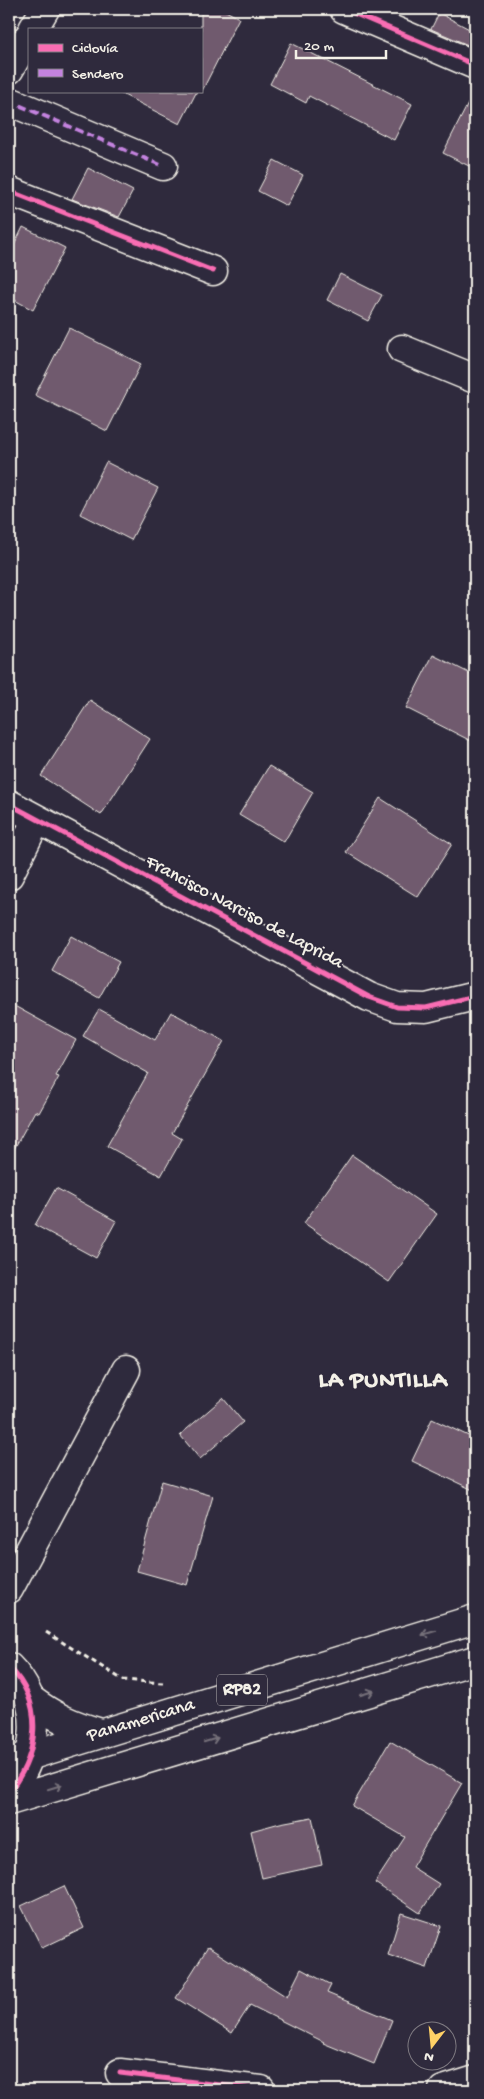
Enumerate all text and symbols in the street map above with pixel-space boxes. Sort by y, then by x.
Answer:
legend [28,28,202,92]
scale bar [296,28,386,60]
text: 20 m [304,38,334,56]
text: Ciclovía [72,40,118,58]
text: Sendero [72,66,124,84]
street label: Francisco Narciso de Laprida [140,851,348,976]
district label: LA PUNTILLA [318,1367,448,1396]
one-way arrow [421,1629,437,1639]
road number: RP82 [217,1674,267,1706]
one-way arrow [358,1687,374,1697]
street label: Panamericana [83,1693,199,1749]
one-way arrow [203,1734,219,1744]
one-way arrow [47,1781,63,1791]
north arrow [406,2022,456,2072]
text: N [422,2047,436,2066]

